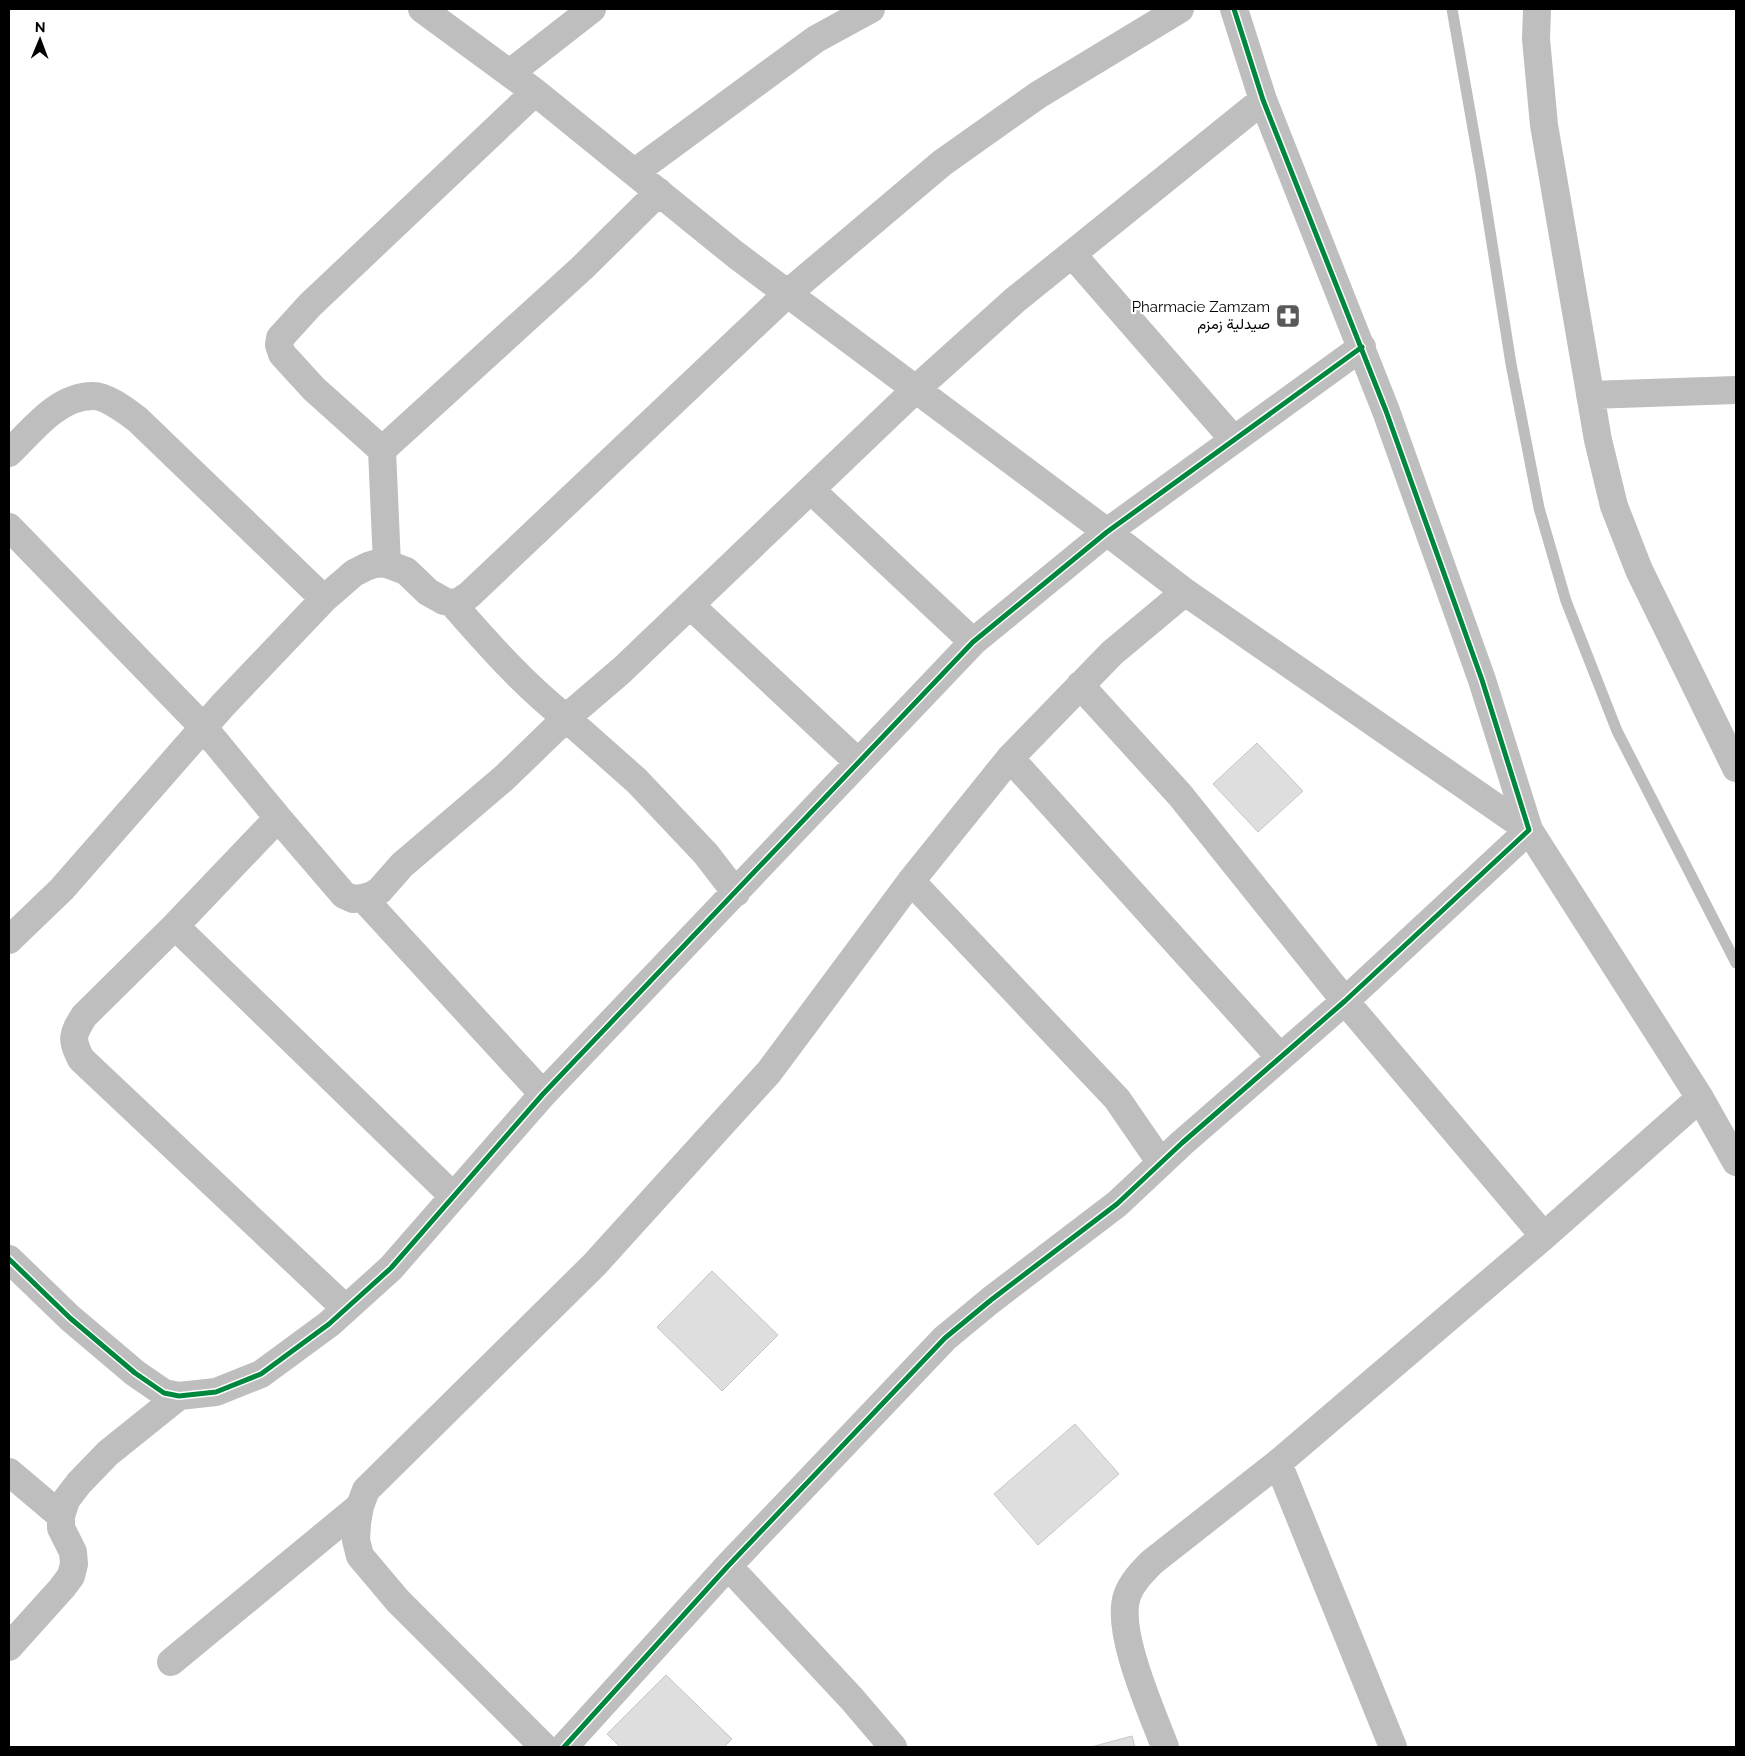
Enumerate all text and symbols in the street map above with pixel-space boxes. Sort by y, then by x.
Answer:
north arrow [15,15,65,65]
text: N [35,19,46,35]
place label: Pharmacie Zamzam صيدلية زمزم [1132,298,1270,334]
pharmacy icon: Pharmacie Zamzam صيدلية زمزم [1275,303,1301,329]

